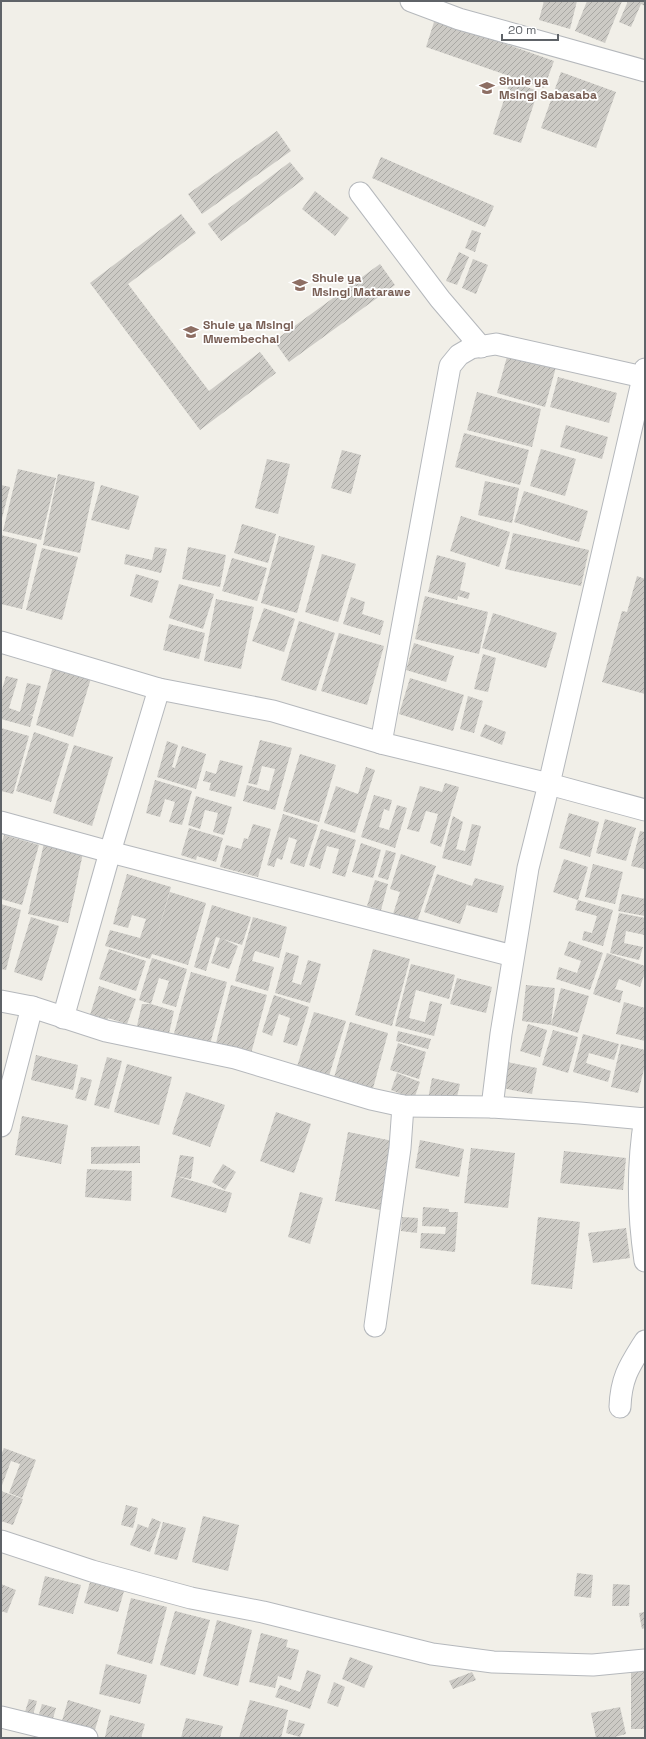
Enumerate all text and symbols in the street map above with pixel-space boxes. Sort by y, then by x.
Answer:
scale bar [502,16,558,42]
text: 20 m [508,22,536,38]
place label: Shule ya Msingi Sabasaba [499,73,597,103]
school or university icon: Shule ya Msingi Sabasaba [478,79,496,97]
place label: Shule ya Msingi Matarawe [312,270,411,300]
school or university icon: Shule ya Msingi Matarawe [291,276,309,294]
place label: Shule ya Msingi Mwembechai [203,317,294,347]
school or university icon: Shule ya Msingi Mwembechai [182,323,200,341]

